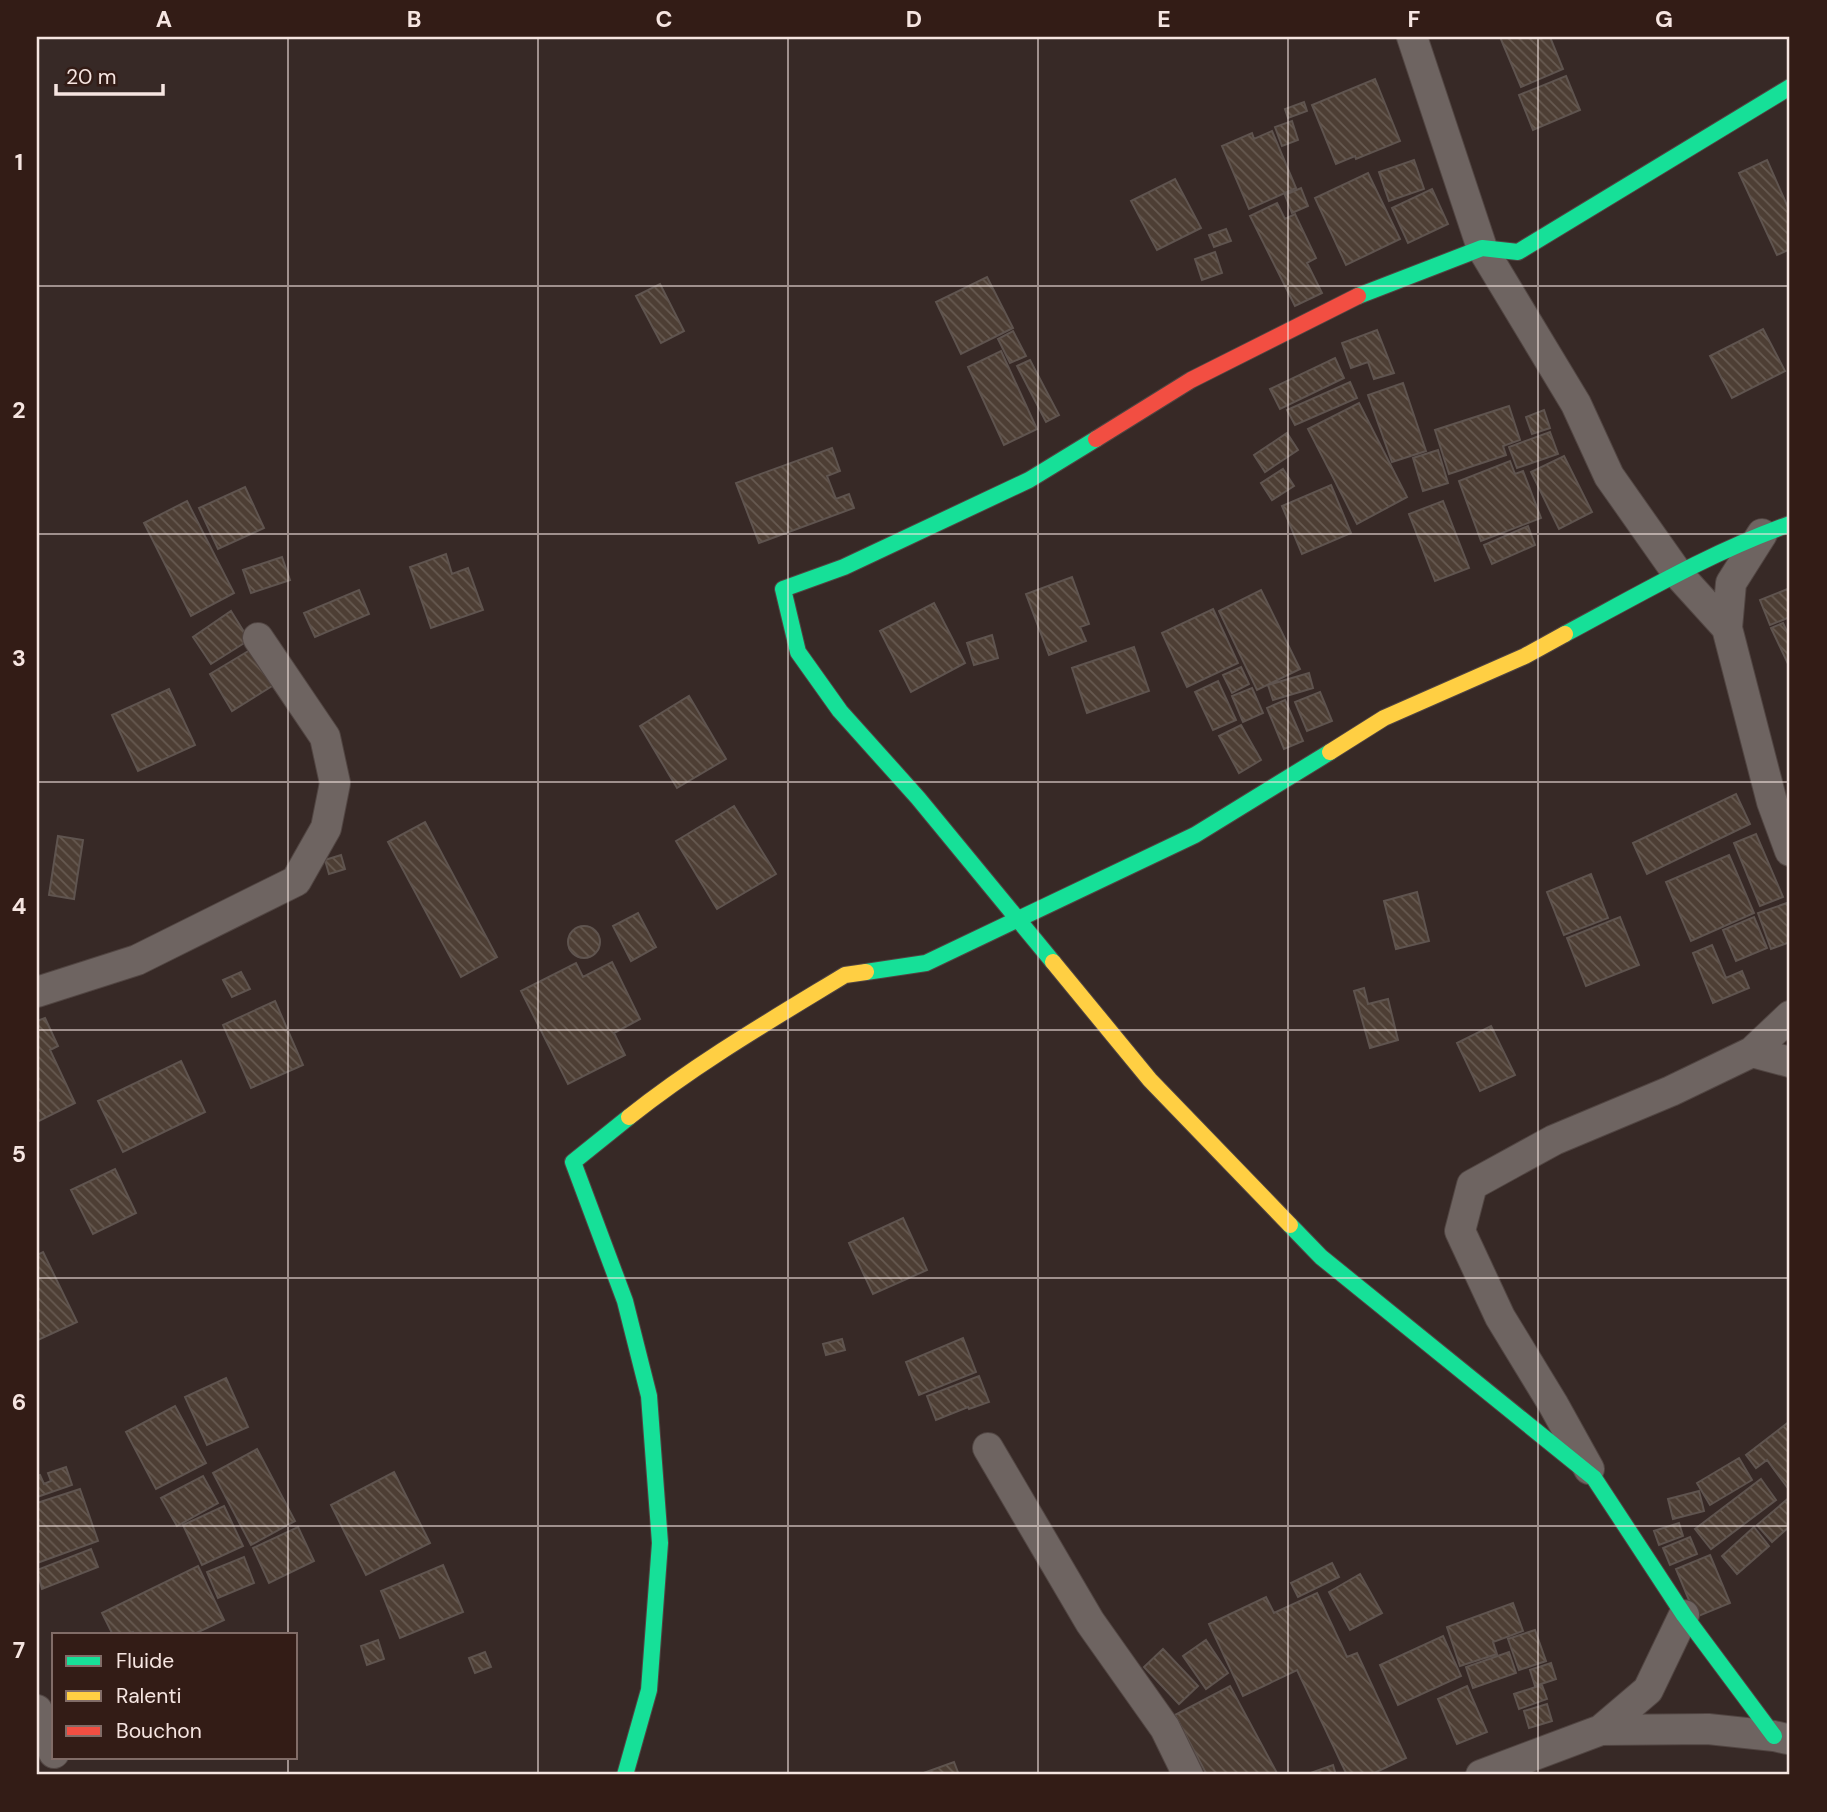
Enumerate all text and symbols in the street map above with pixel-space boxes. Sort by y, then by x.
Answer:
text: A [156,4,172,34]
text: B [407,4,421,34]
text: C [656,4,672,34]
text: D [906,4,922,34]
text: E [1157,4,1171,34]
text: F [1408,4,1421,34]
text: G [1655,4,1673,34]
scale bar [56,52,163,96]
text: 20 m [66,63,117,91]
text: 1 [15,147,23,177]
text: 2 [12,395,26,425]
text: 3 [12,643,26,673]
text: 4 [12,891,27,921]
text: 5 [12,1139,26,1169]
text: 6 [12,1387,26,1417]
legend [52,1633,298,1759]
text: 7 [13,1635,25,1665]
text: Fluide [116,1647,174,1675]
text: Ralenti [116,1682,182,1710]
text: Bouchon [116,1717,202,1745]

